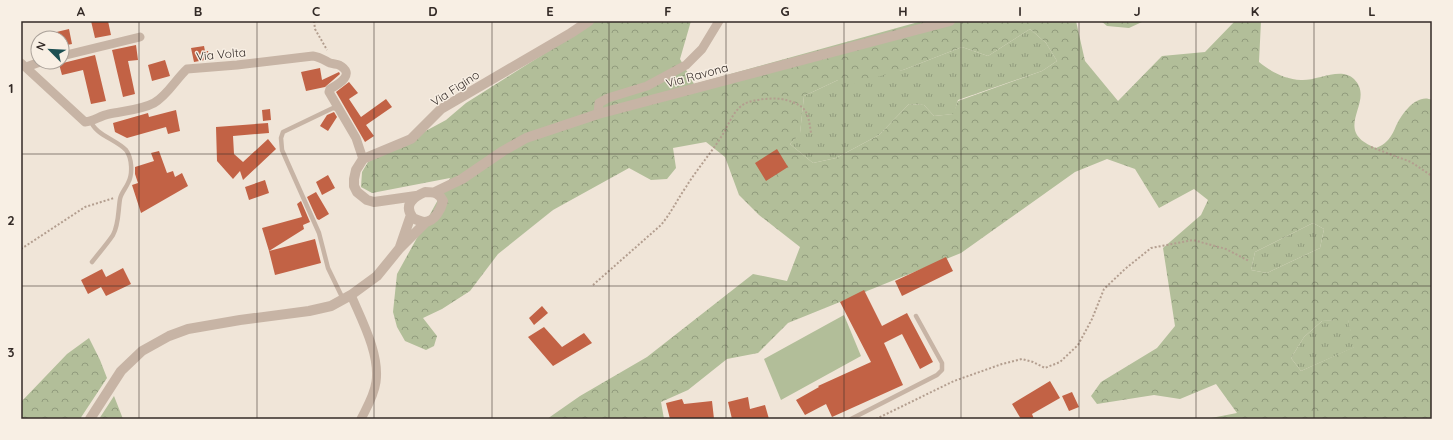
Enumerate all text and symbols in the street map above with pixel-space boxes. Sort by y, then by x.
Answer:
text: A [77,3,86,19]
text: B [194,3,202,19]
text: C [312,3,320,19]
text: D [428,3,438,19]
text: E [546,3,554,19]
text: F [664,3,672,19]
text: G [780,3,790,19]
text: H [898,3,908,19]
text: I [1018,3,1022,19]
text: J [1133,3,1141,19]
text: K [1251,3,1260,19]
text: L [1368,3,1376,19]
north arrow [30,30,70,70]
text: N [33,39,49,52]
street label: Via Volta [195,44,247,64]
street label: Via Ravona [664,59,730,91]
street label: Via Figino [428,67,482,109]
text: 1 [8,80,14,96]
text: 2 [7,212,15,228]
text: 3 [8,344,15,360]

